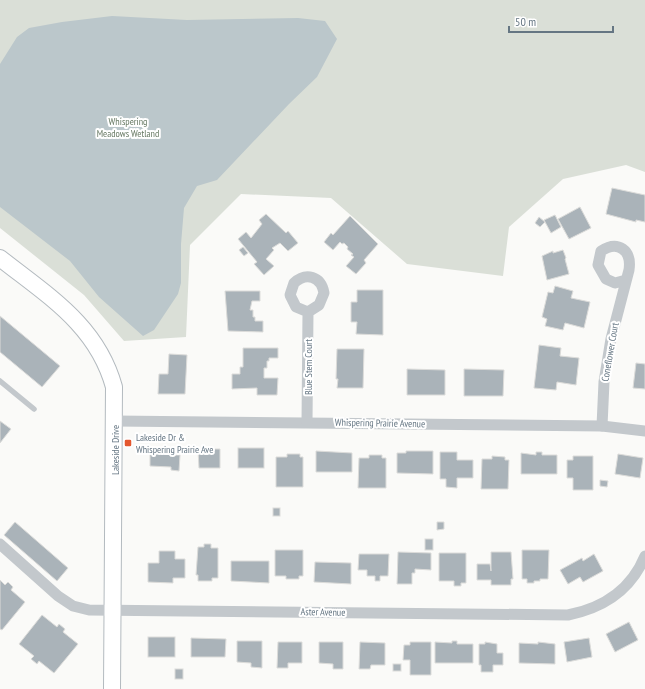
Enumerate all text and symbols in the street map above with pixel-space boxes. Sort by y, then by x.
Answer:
scale bar [509,8,613,34]
text: 50 m [515,14,536,29]
park label: Whispering Meadows Wetland [97,115,159,140]
street label: Coneflower Court [598,321,622,382]
street label: Blue Stem Court [302,339,315,395]
street label: Whispering Prairie Avenue [335,416,425,430]
street label: Lakeside Drive [109,425,122,475]
place label: Lakeside Dr & Whispering Prairie Ave [136,431,213,456]
marker: Lakeside Dr & Whispering Prairie Ave [123,438,133,448]
street label: Aster Avenue [300,605,346,619]

